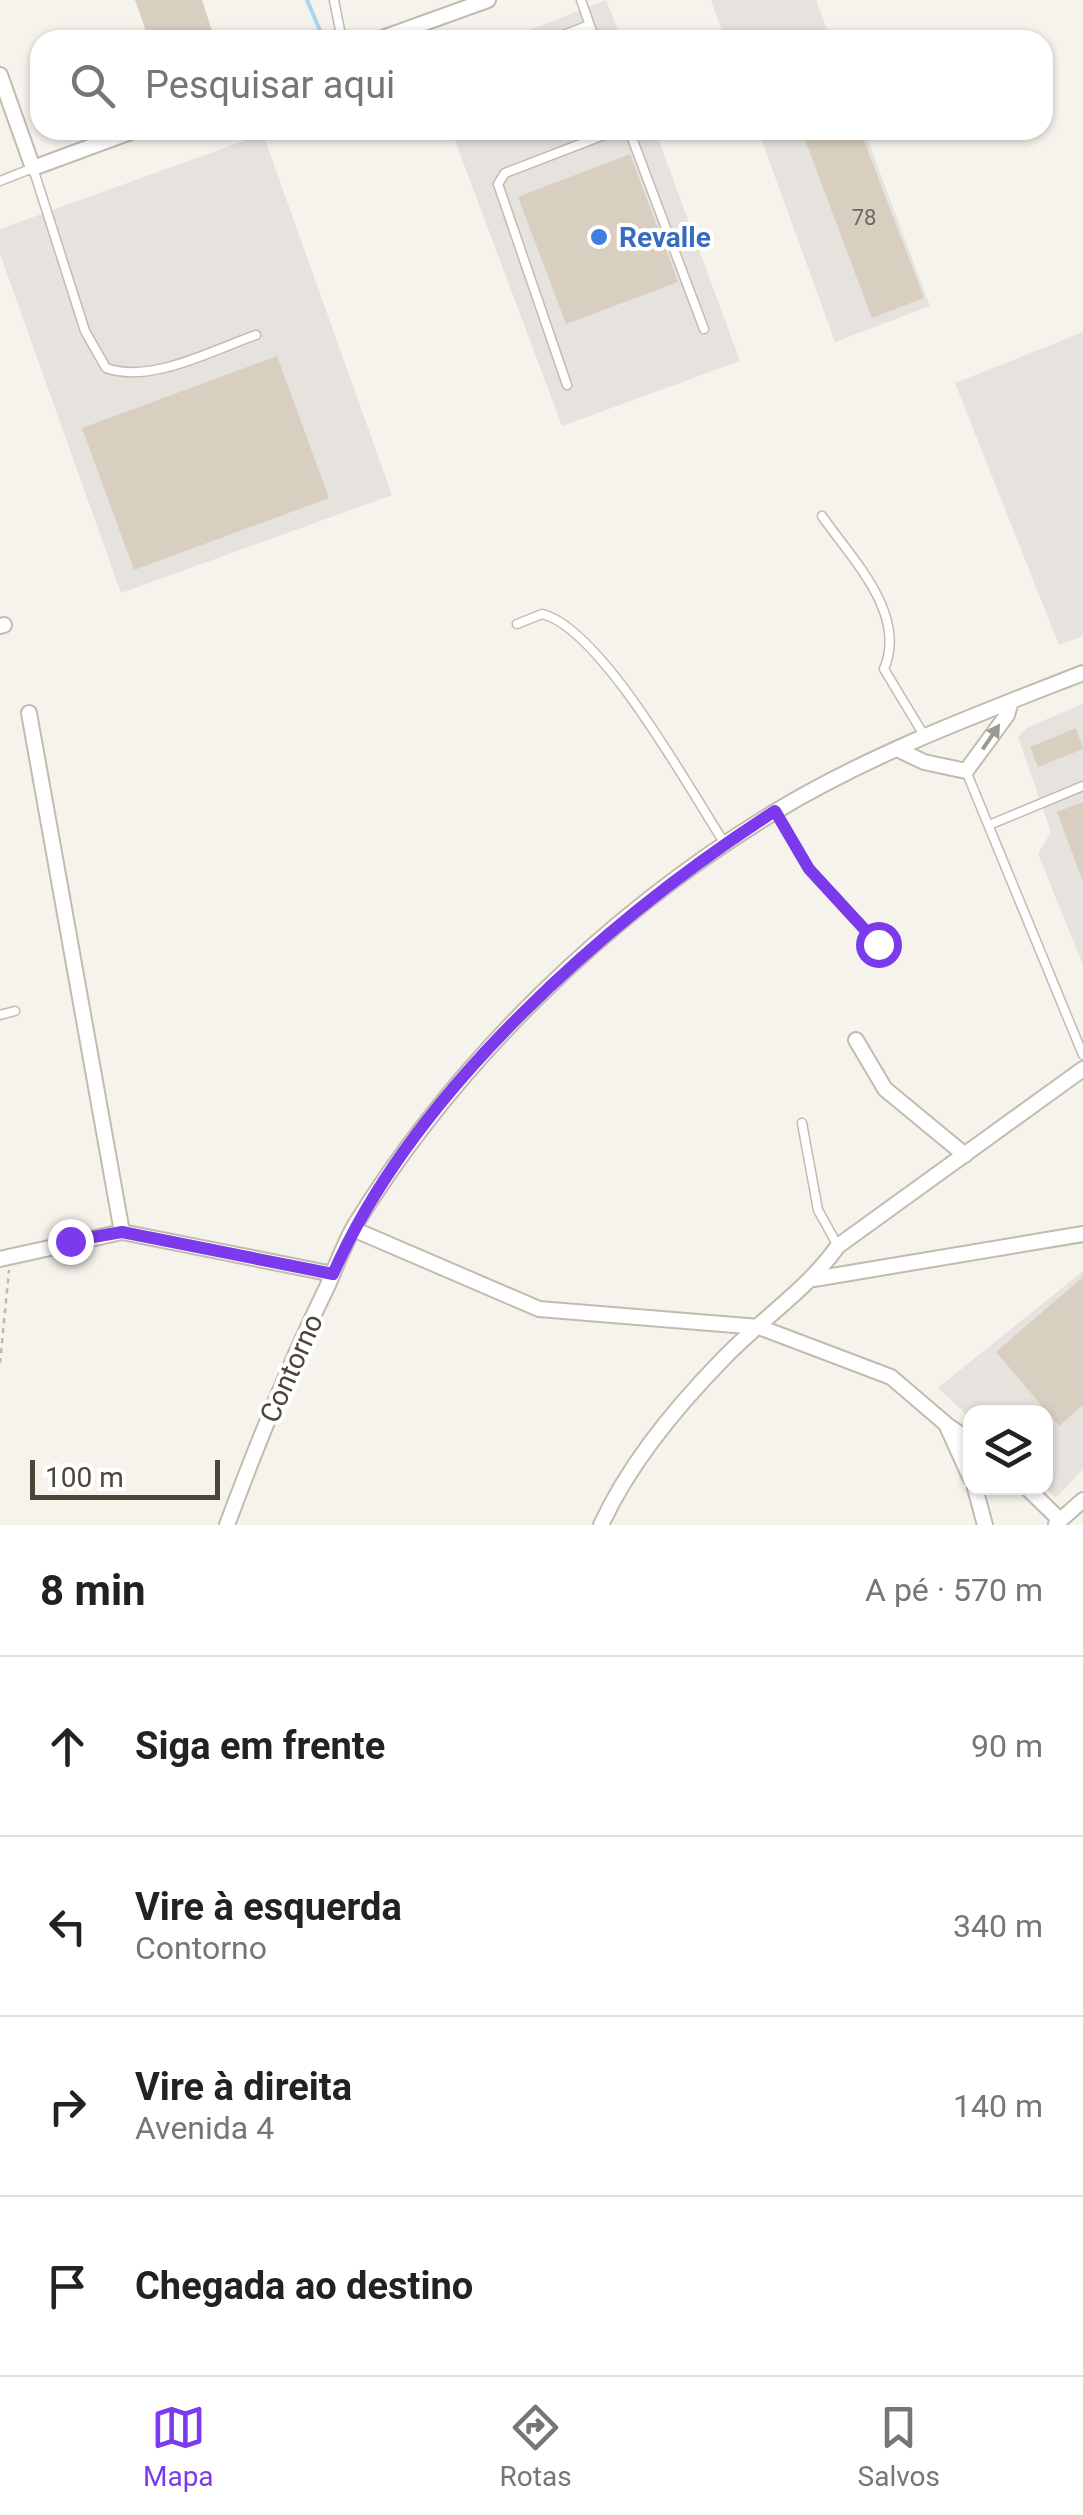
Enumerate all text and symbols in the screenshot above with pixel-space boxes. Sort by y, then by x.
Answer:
search box [30,30,1053,140]
icon: search [65,58,120,113]
text: Pesquisar aqui [145,63,395,107]
house number: 78 [852,205,876,230]
place label: Revalle [619,221,711,254]
marker: Revalle [588,226,610,248]
one-way arrow [981,724,1000,751]
route start [856,922,902,968]
route end [48,1219,94,1265]
street label: Contorno [253,1309,330,1428]
map controls [963,1405,1053,1495]
button: layers [963,1405,1053,1495]
scale bar [30,1455,220,1500]
text: 100 m [45,1461,124,1494]
text: 8 min [40,1566,146,1615]
text: A pé · 570 m [865,1571,1043,1609]
icon: ahead [40,1719,95,1774]
text: Siga em frente [135,1724,385,1768]
text: 90 m [971,1727,1043,1765]
text: Vire à esquerda [135,1885,402,1929]
icon: left [40,1899,95,1954]
text: 340 m [953,1907,1043,1945]
text: Contorno [135,1929,267,1967]
text: Vire à direita [135,2065,352,2109]
icon: right [40,2079,95,2134]
text: 140 m [953,2087,1043,2125]
text: Avenida 4 [135,2109,274,2147]
icon: arrive [40,2259,95,2314]
text: Chegada ao destino [135,2264,473,2308]
tab: Mapa [143,2400,214,2493]
tab: Rotas [500,2400,572,2493]
tab: Salvos [858,2400,940,2493]

